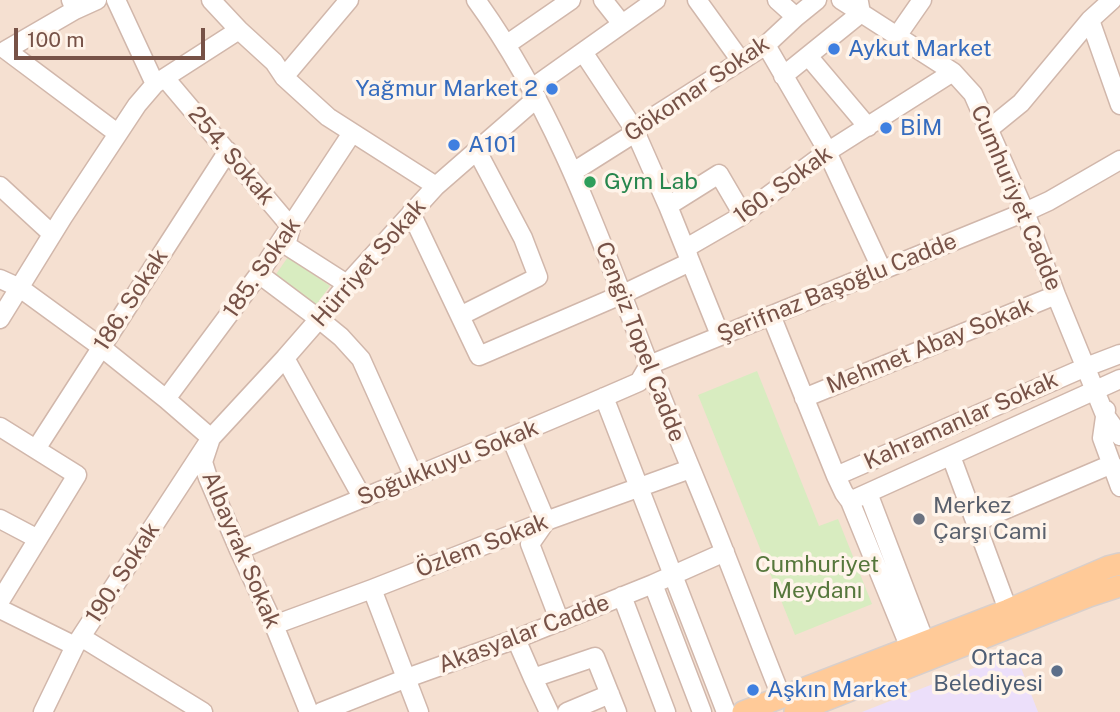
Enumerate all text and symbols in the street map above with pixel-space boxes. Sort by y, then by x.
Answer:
scale bar [18,14,208,58]
text: 100 m [27,27,84,52]
street label: Gökomar Sokak [619,30,775,148]
place label: Aykut Market [848,35,992,63]
marker: Aykut Market [826,41,842,57]
place label: Yağmur Market 2 [355,75,538,103]
marker: Yağmur Market 2 [544,81,560,97]
street label: 254. Sokak [182,101,280,211]
street label: Cumhuriyet Cadde [964,101,1068,295]
place label: BİM [900,114,942,142]
marker: BİM [878,120,894,136]
place label: A101 [468,131,517,159]
marker: A101 [446,137,462,153]
street label: 160. Sokak [728,140,838,230]
place label: Gym Lab [604,168,698,196]
marker: Gym Lab [582,174,598,190]
street label: Hürriyet Sokak [306,193,432,333]
street label: 185. Sokak [217,212,307,324]
street label: Şerifnaz Başoğlu Cadde [713,227,961,349]
street label: Cengiz Topel Cadde [589,238,691,446]
street label: 186. Sokak [88,244,174,356]
street label: Mehmet Abay Sokak [823,292,1037,400]
street label: Kahramanlar Sokak [860,366,1062,476]
street label: Soğukkuyu Sokak [354,414,542,512]
street label: Albayrak Sokak [196,467,286,633]
place label: Merkez Çarşı Cami [933,492,1047,546]
street label: Özlem Sokak [412,508,552,584]
marker: Merkez Çarşı Cami [911,511,927,527]
street label: 190. Sokak [80,517,166,629]
park label: Cumhuriyet Meydanı [755,551,879,605]
street label: Akasyalar Cadde [435,589,613,679]
place label: Ortaca Belediyesi [933,644,1043,698]
marker: Ortaca Belediyesi [1049,663,1065,679]
place label: Aşkın Market [767,676,908,704]
marker: Aşkın Market [745,682,761,698]

